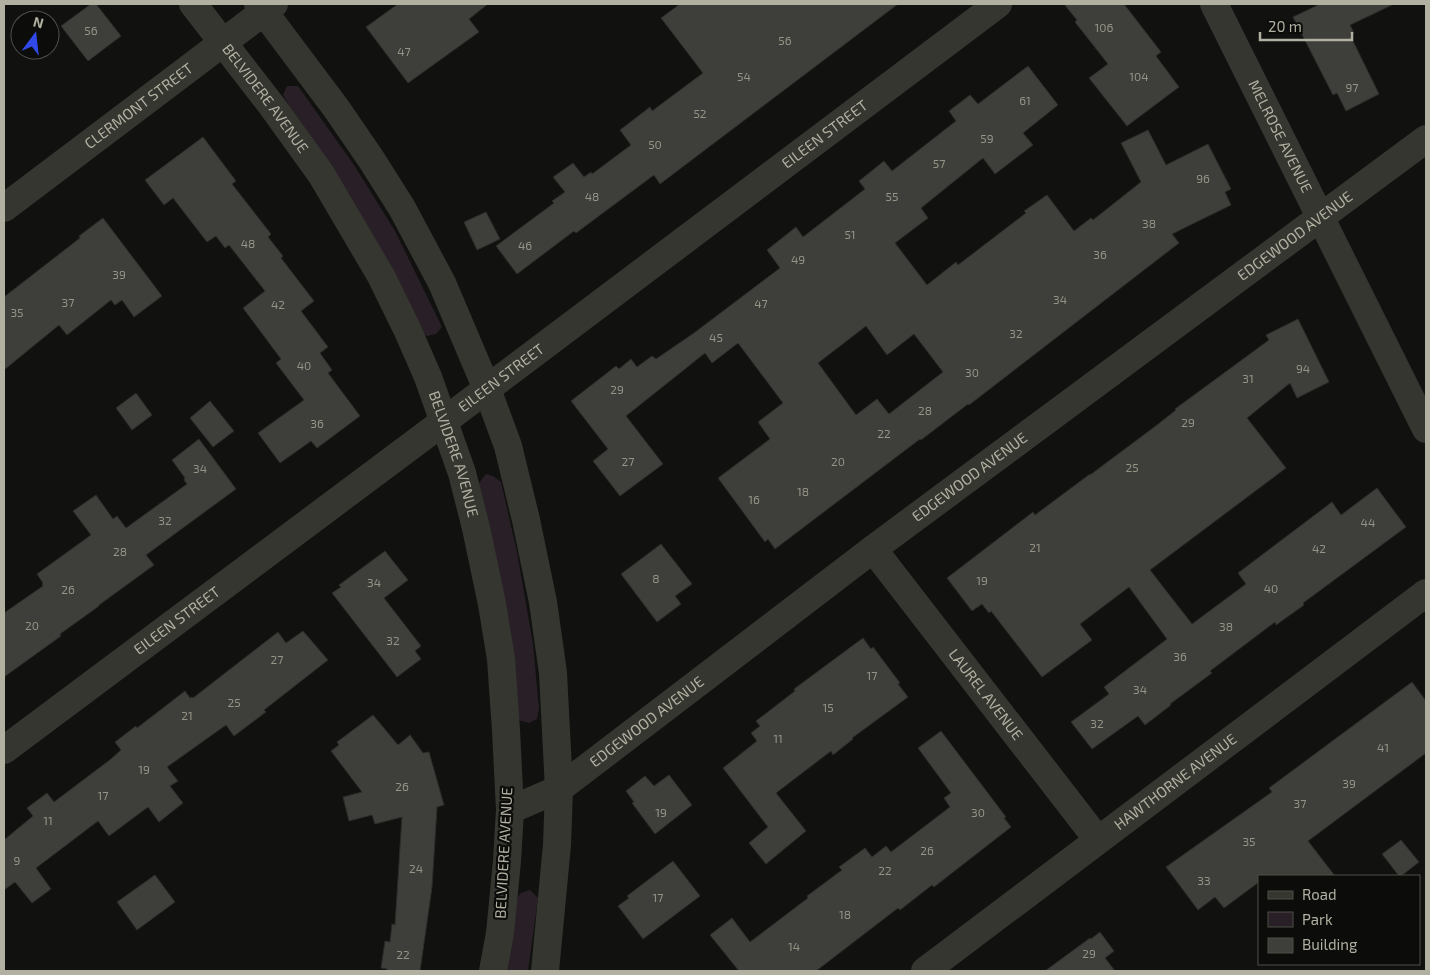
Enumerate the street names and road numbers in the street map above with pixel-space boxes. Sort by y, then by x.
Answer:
street label: BELVIDERE AVENUE [219,40,313,156]
street label: CLERMONT STREET [80,58,196,152]
street label: MELROSE AVENUE [1245,77,1317,195]
street label: EILEEN STREET [778,95,871,172]
street label: EDGEWOOD AVENUE [1233,187,1356,284]
street label: EILEEN STREET [454,339,547,415]
street label: BELVIDERE AVENUE [426,388,483,519]
street label: EDGEWOOD AVENUE [908,428,1030,525]
street label: EILEEN STREET [130,582,223,658]
street label: LAUREL AVENUE [945,645,1027,743]
street label: EDGEWOOD AVENUE [586,672,707,770]
street label: HAWTHORNE AVENUE [1110,729,1240,833]
street label: BELVIDERE AVENUE [491,787,515,919]

